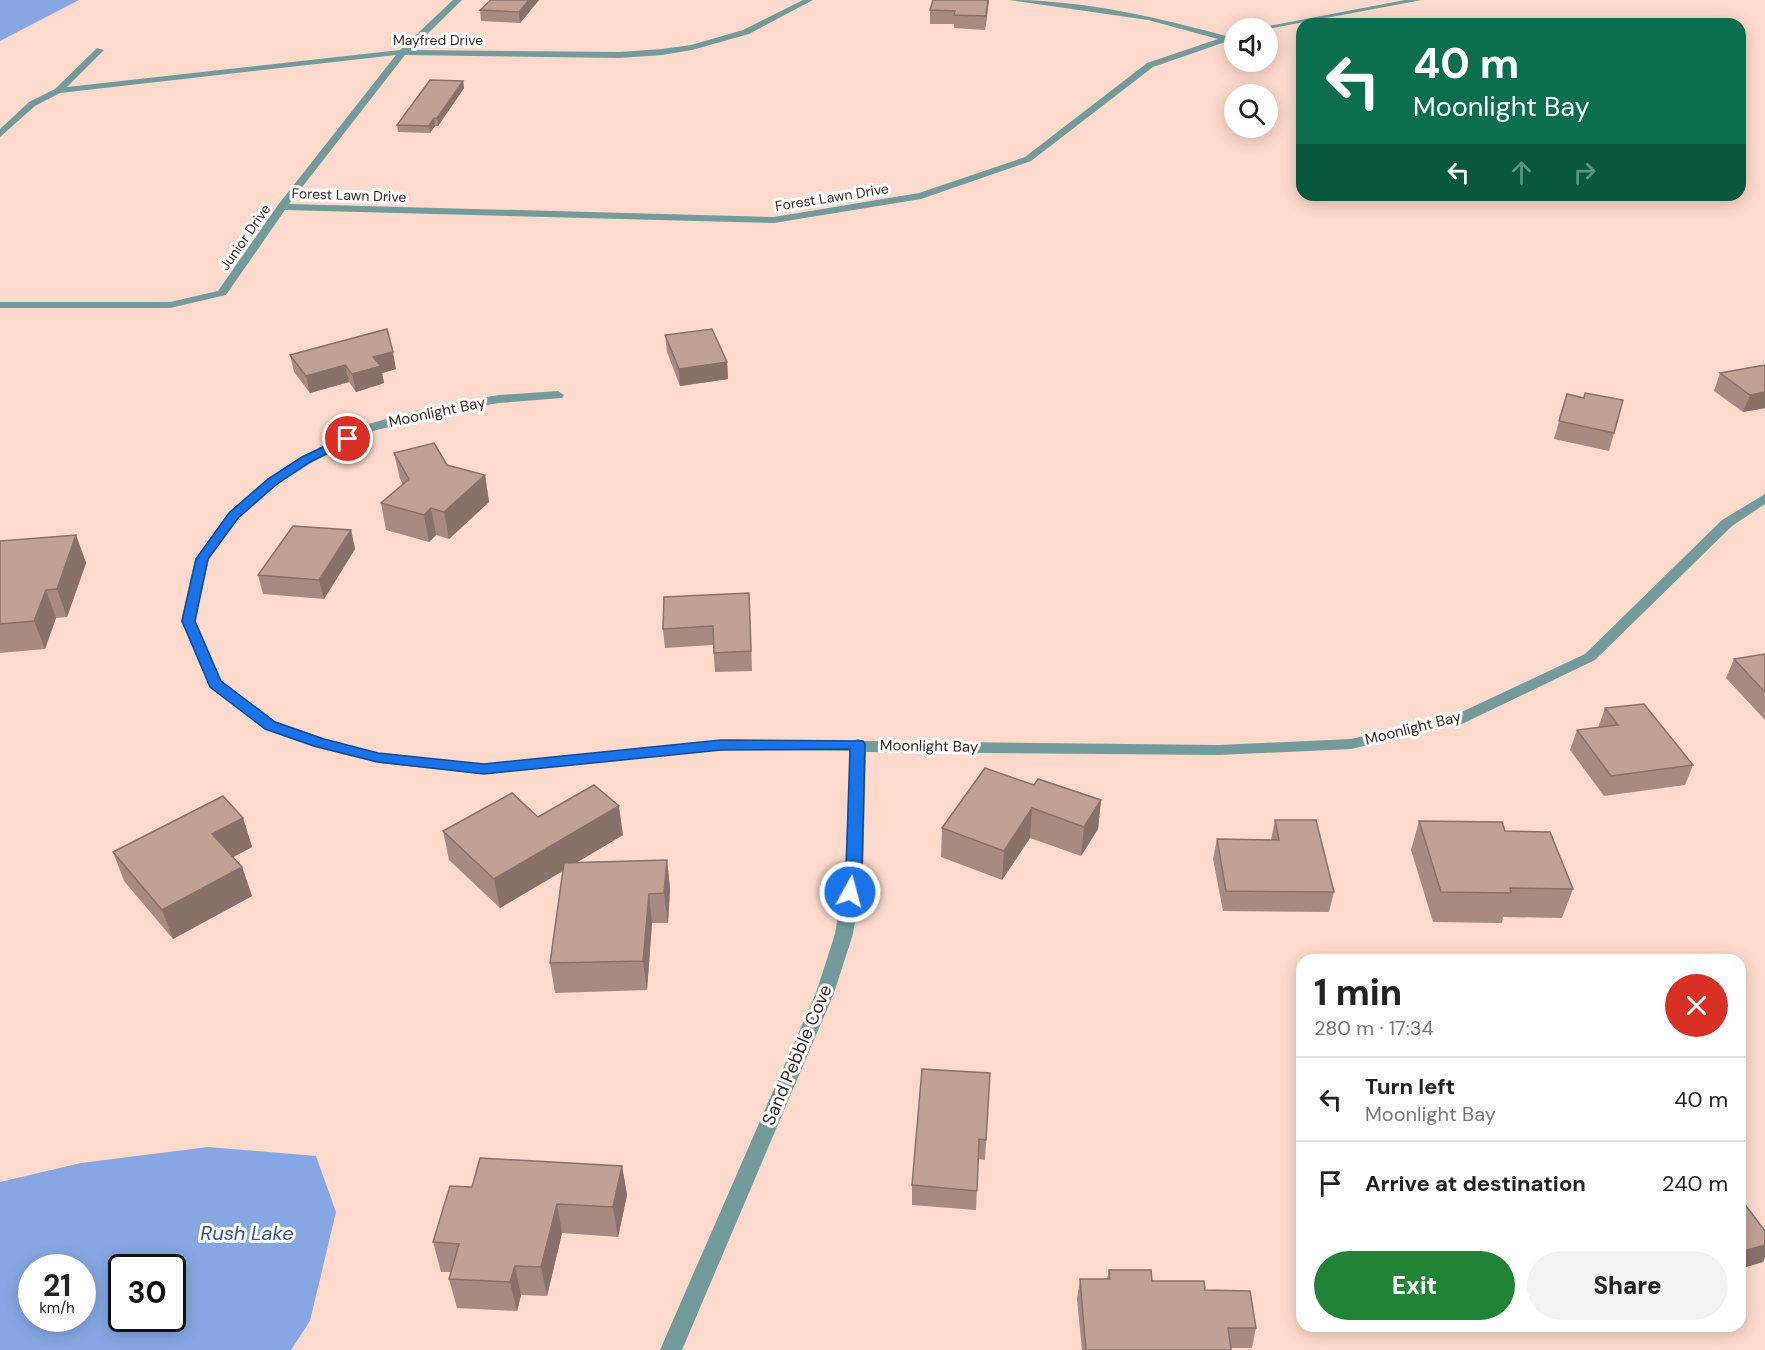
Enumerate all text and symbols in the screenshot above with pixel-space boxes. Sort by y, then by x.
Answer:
map controls [1224,18,1278,138]
button: sound [1224,18,1278,72]
street label: Mayfred Drive [393,31,483,49]
text: 40 m [1413,36,1519,91]
icon: left [1314,42,1392,120]
button: search [1224,84,1278,138]
text: Moonlight Bay [1413,89,1590,124]
icon: left [1442,156,1475,189]
icon: ahead [1505,156,1538,189]
icon: right [1568,156,1601,189]
street label: Forest Lawn Drive [774,179,890,215]
street label: Forest Lawn Drive [291,184,407,206]
street label: Junior Drive [216,200,274,274]
street label: Moonlight Bay [387,392,488,432]
pin [322,413,373,464]
icon: arrive [331,422,364,455]
street label: Moonlight Bay [1363,706,1464,750]
street label: Moonlight Bay [880,735,979,757]
position arrow [818,860,882,924]
text: 1 min [1314,969,1402,1016]
button: close [1665,974,1728,1037]
street label: Sand Pebble Cove [757,981,837,1129]
text: 280 m · 17:34 [1314,1015,1434,1041]
text: Turn left [1365,1072,1455,1101]
icon: left [1314,1083,1347,1116]
text: 40 m [1674,1085,1728,1114]
text: Moonlight Bay [1365,1101,1496,1127]
icon: arrive [1314,1167,1347,1200]
text: Arrive at destination [1365,1169,1586,1198]
text: 240 m [1662,1169,1728,1198]
water label: Rush Lake [200,1220,294,1246]
button: Exit [1314,1251,1515,1320]
button: Share [1527,1251,1728,1320]
speed limit sign: 30 [108,1254,186,1332]
text: 21 [43,1266,71,1305]
text: km/h [39,1298,75,1318]

